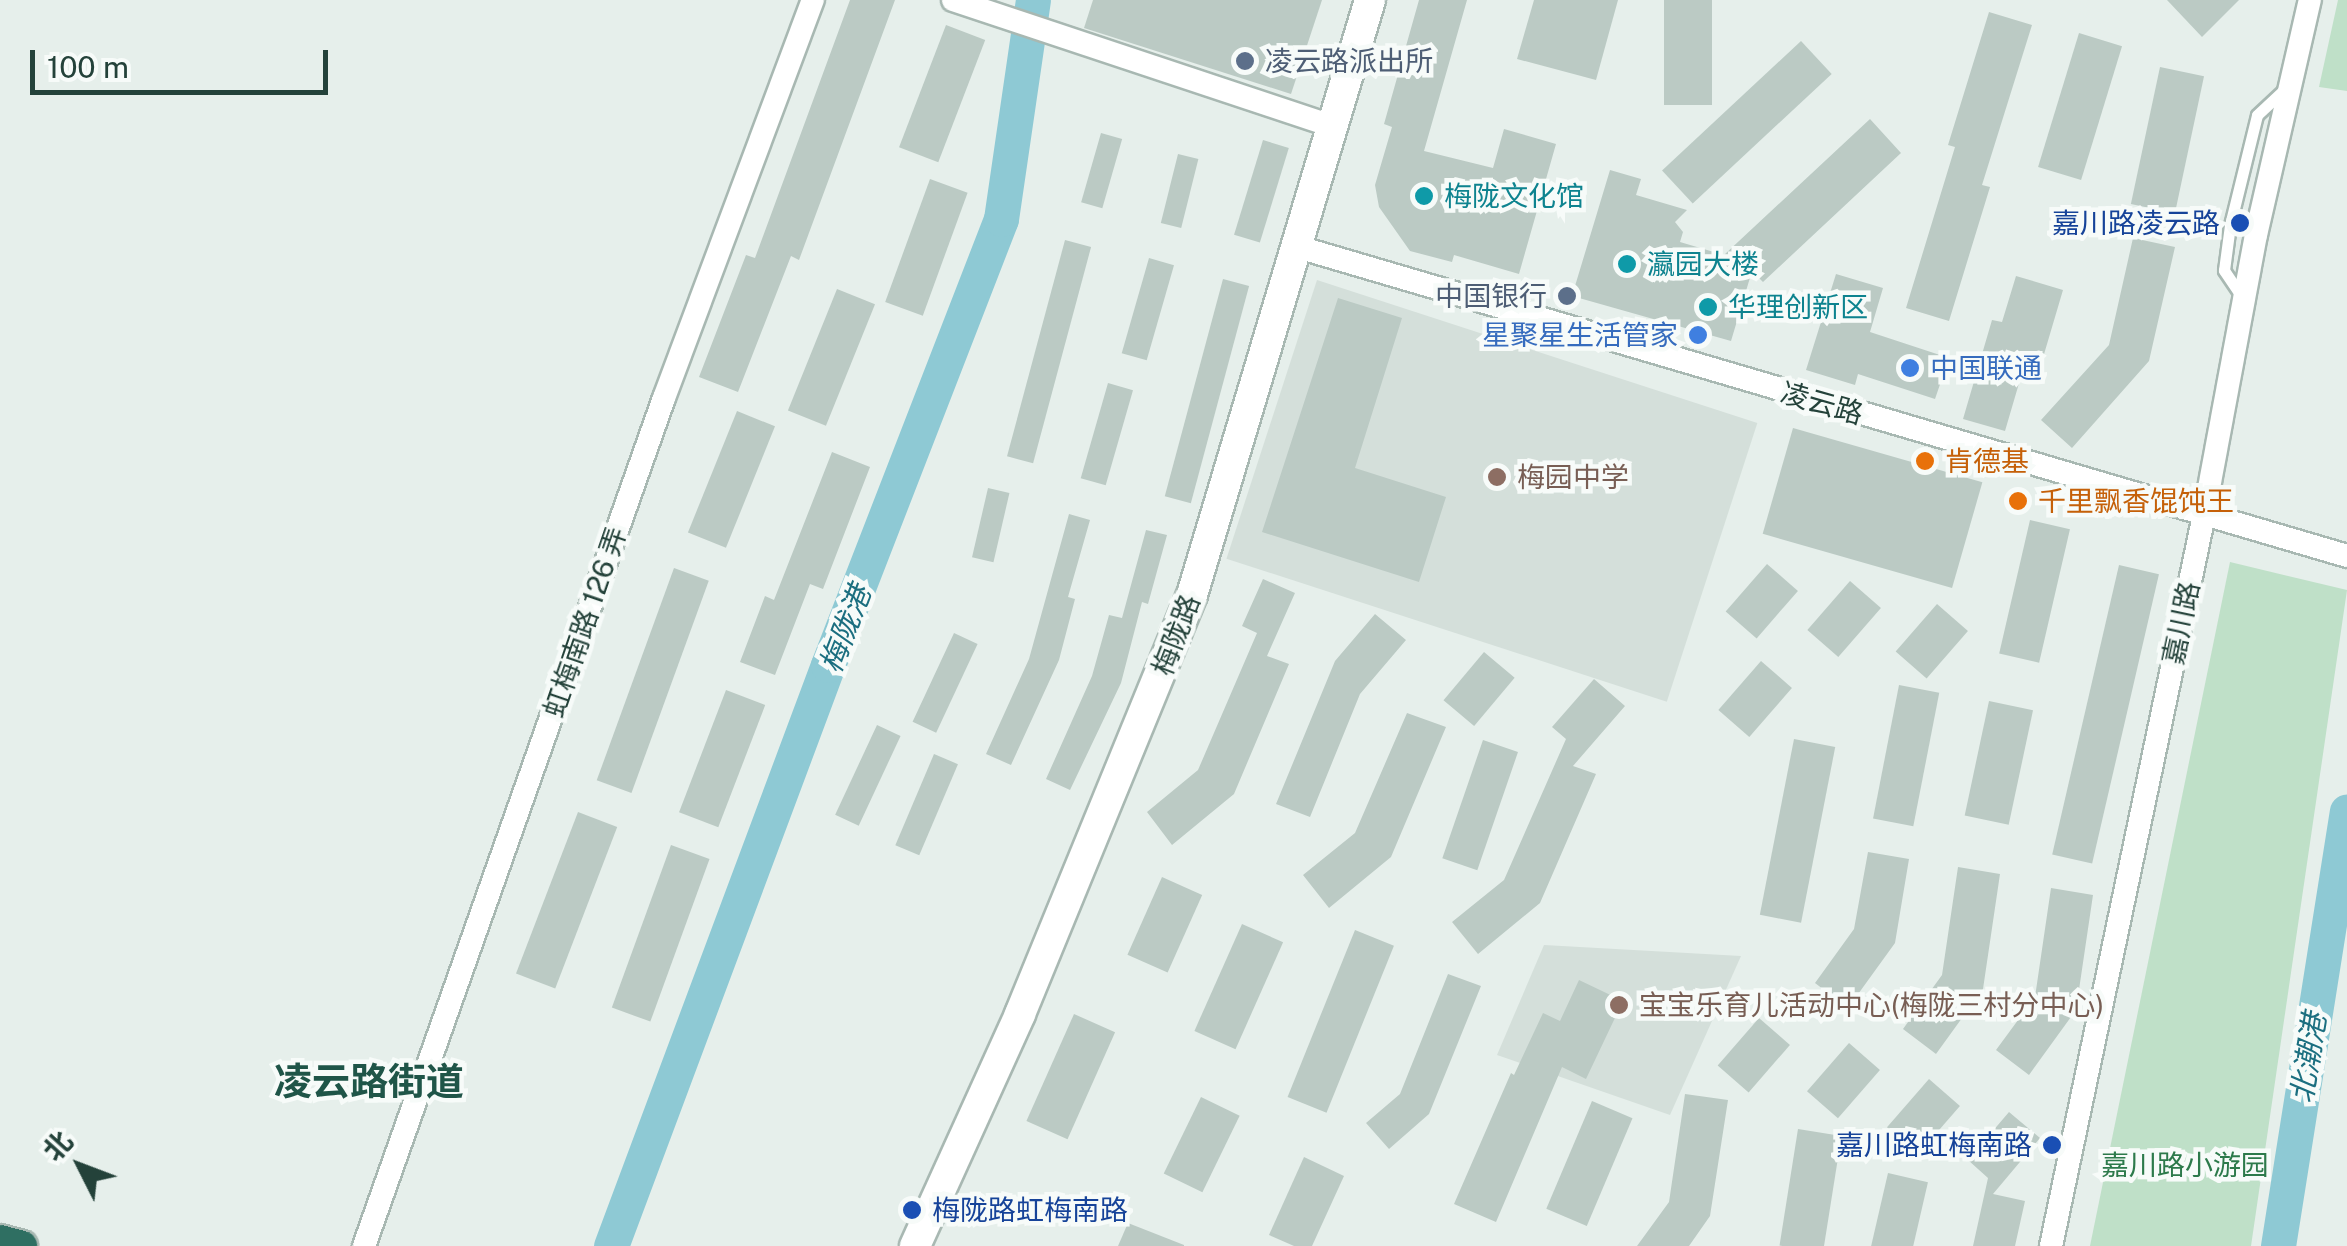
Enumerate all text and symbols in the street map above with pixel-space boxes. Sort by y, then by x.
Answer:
scale bar [35,30,332,92]
place label: 凌云路派出所 [1265,44,1433,78]
text: 100 m [47,49,129,85]
marker: 凌云路派出所 [1234,50,1256,72]
place label: 梅陇文化馆 [1444,179,1584,213]
marker: 梅陇文化馆 [1413,185,1435,207]
place label: 嘉川路凌云路 [2052,206,2220,240]
marker: 嘉川路凌云路 [2229,212,2251,234]
place label: 瀛园大楼 [1647,247,1759,281]
marker: 瀛园大楼 [1616,253,1638,275]
place label: 中国银行 [1435,279,1547,313]
marker: 中国银行 [1556,285,1578,307]
place label: 华理创新区 [1728,290,1868,324]
marker: 华理创新区 [1697,296,1719,318]
place label: 星聚星生活管家 [1482,318,1678,352]
marker: 星聚星生活管家 [1687,324,1709,346]
place label: 中国联通 [1930,351,2042,385]
marker: 中国联通 [1899,357,1921,379]
street label: 凌云路 [1777,375,1867,431]
place label: 肯德基 [1945,444,2029,478]
marker: 肯德基 [1914,450,1936,472]
place label: 梅园中学 [1517,460,1629,494]
marker: 梅园中学 [1486,466,1508,488]
place label: 千里飘香馄饨王 [2038,484,2234,518]
marker: 千里飘香馄饨王 [2007,490,2029,512]
street label: 虹梅南路 126 弄 [537,522,633,722]
street label: 嘉川路 [2156,578,2206,668]
water label: 梅陇港 [812,581,878,677]
street label: 梅陇路 [1145,590,1207,680]
place label: 宝宝乐育儿活动中心(梅陇三村分中心) [1639,988,2104,1022]
marker: 宝宝乐育儿活动中心(梅陇三村分中心) [1608,994,1630,1016]
water label: 北潮港 [2283,1011,2333,1105]
district label: 凌云路街道 [274,1059,464,1105]
north arrow [30,1116,130,1216]
text: 北 [36,1124,79,1167]
place label: 嘉川路虹梅南路 [1836,1128,2032,1162]
marker: 嘉川路虹梅南路 [2041,1134,2063,1156]
park label: 嘉川路小游园 [2101,1148,2269,1182]
place label: 梅陇路虹梅南路 [932,1193,1128,1227]
marker: 梅陇路虹梅南路 [901,1199,923,1221]

